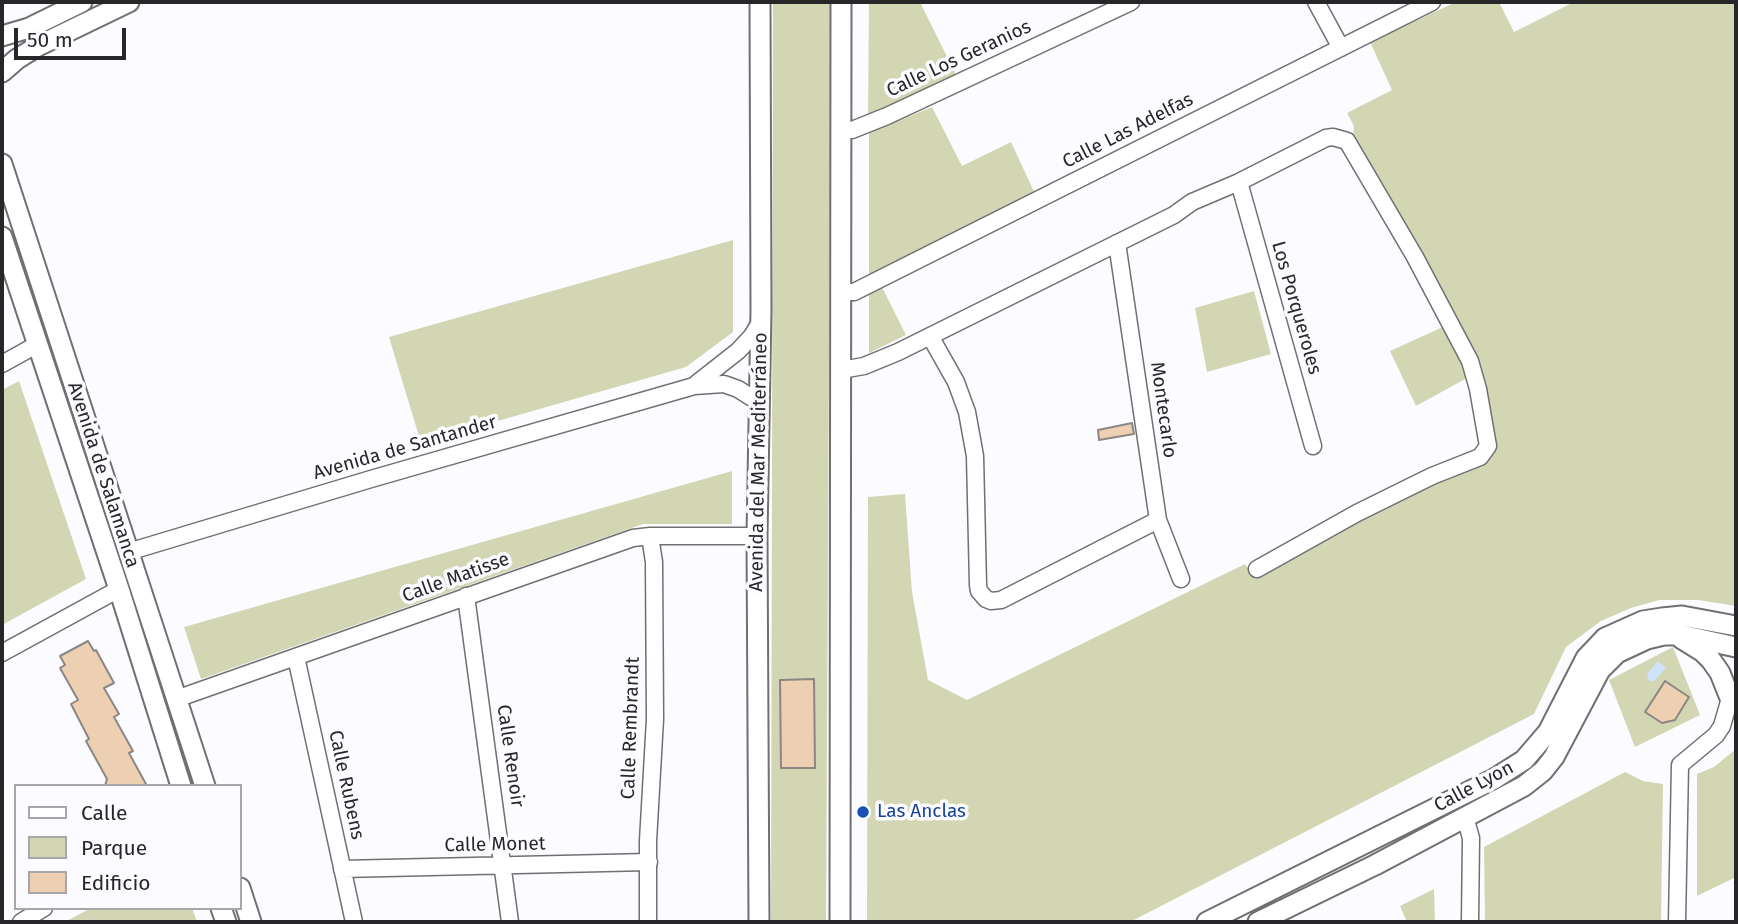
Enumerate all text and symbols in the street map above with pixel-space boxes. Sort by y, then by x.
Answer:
scale bar [18,14,130,58]
street label: Calle Los Geranios [883,16,1035,102]
text: 50 m [27,27,73,53]
street label: Calle Las Adelfas [1059,88,1197,174]
street label: Los Porqueroles [1266,239,1326,377]
street label: Avenida del Mar Mediterráneo [745,332,773,592]
street label: Montecarlo [1145,360,1181,460]
street label: Avenida de Salamanca [62,379,144,571]
street label: Avenida de Santander [311,411,499,485]
street label: Calle Matisse [399,548,513,608]
street label: Calle Rembrandt [617,656,645,800]
street label: Calle Renoir [492,703,528,809]
street label: Calle Rubens [323,728,369,842]
street label: Calle Lyon [1430,757,1518,817]
legend [14,784,242,910]
text: Calle [81,800,127,826]
place label: Las Anclas [877,801,966,823]
marker: Las Anclas [855,804,871,820]
street label: Calle Monet [444,833,546,857]
text: Parque [81,835,147,861]
text: Edificio [81,870,151,896]

